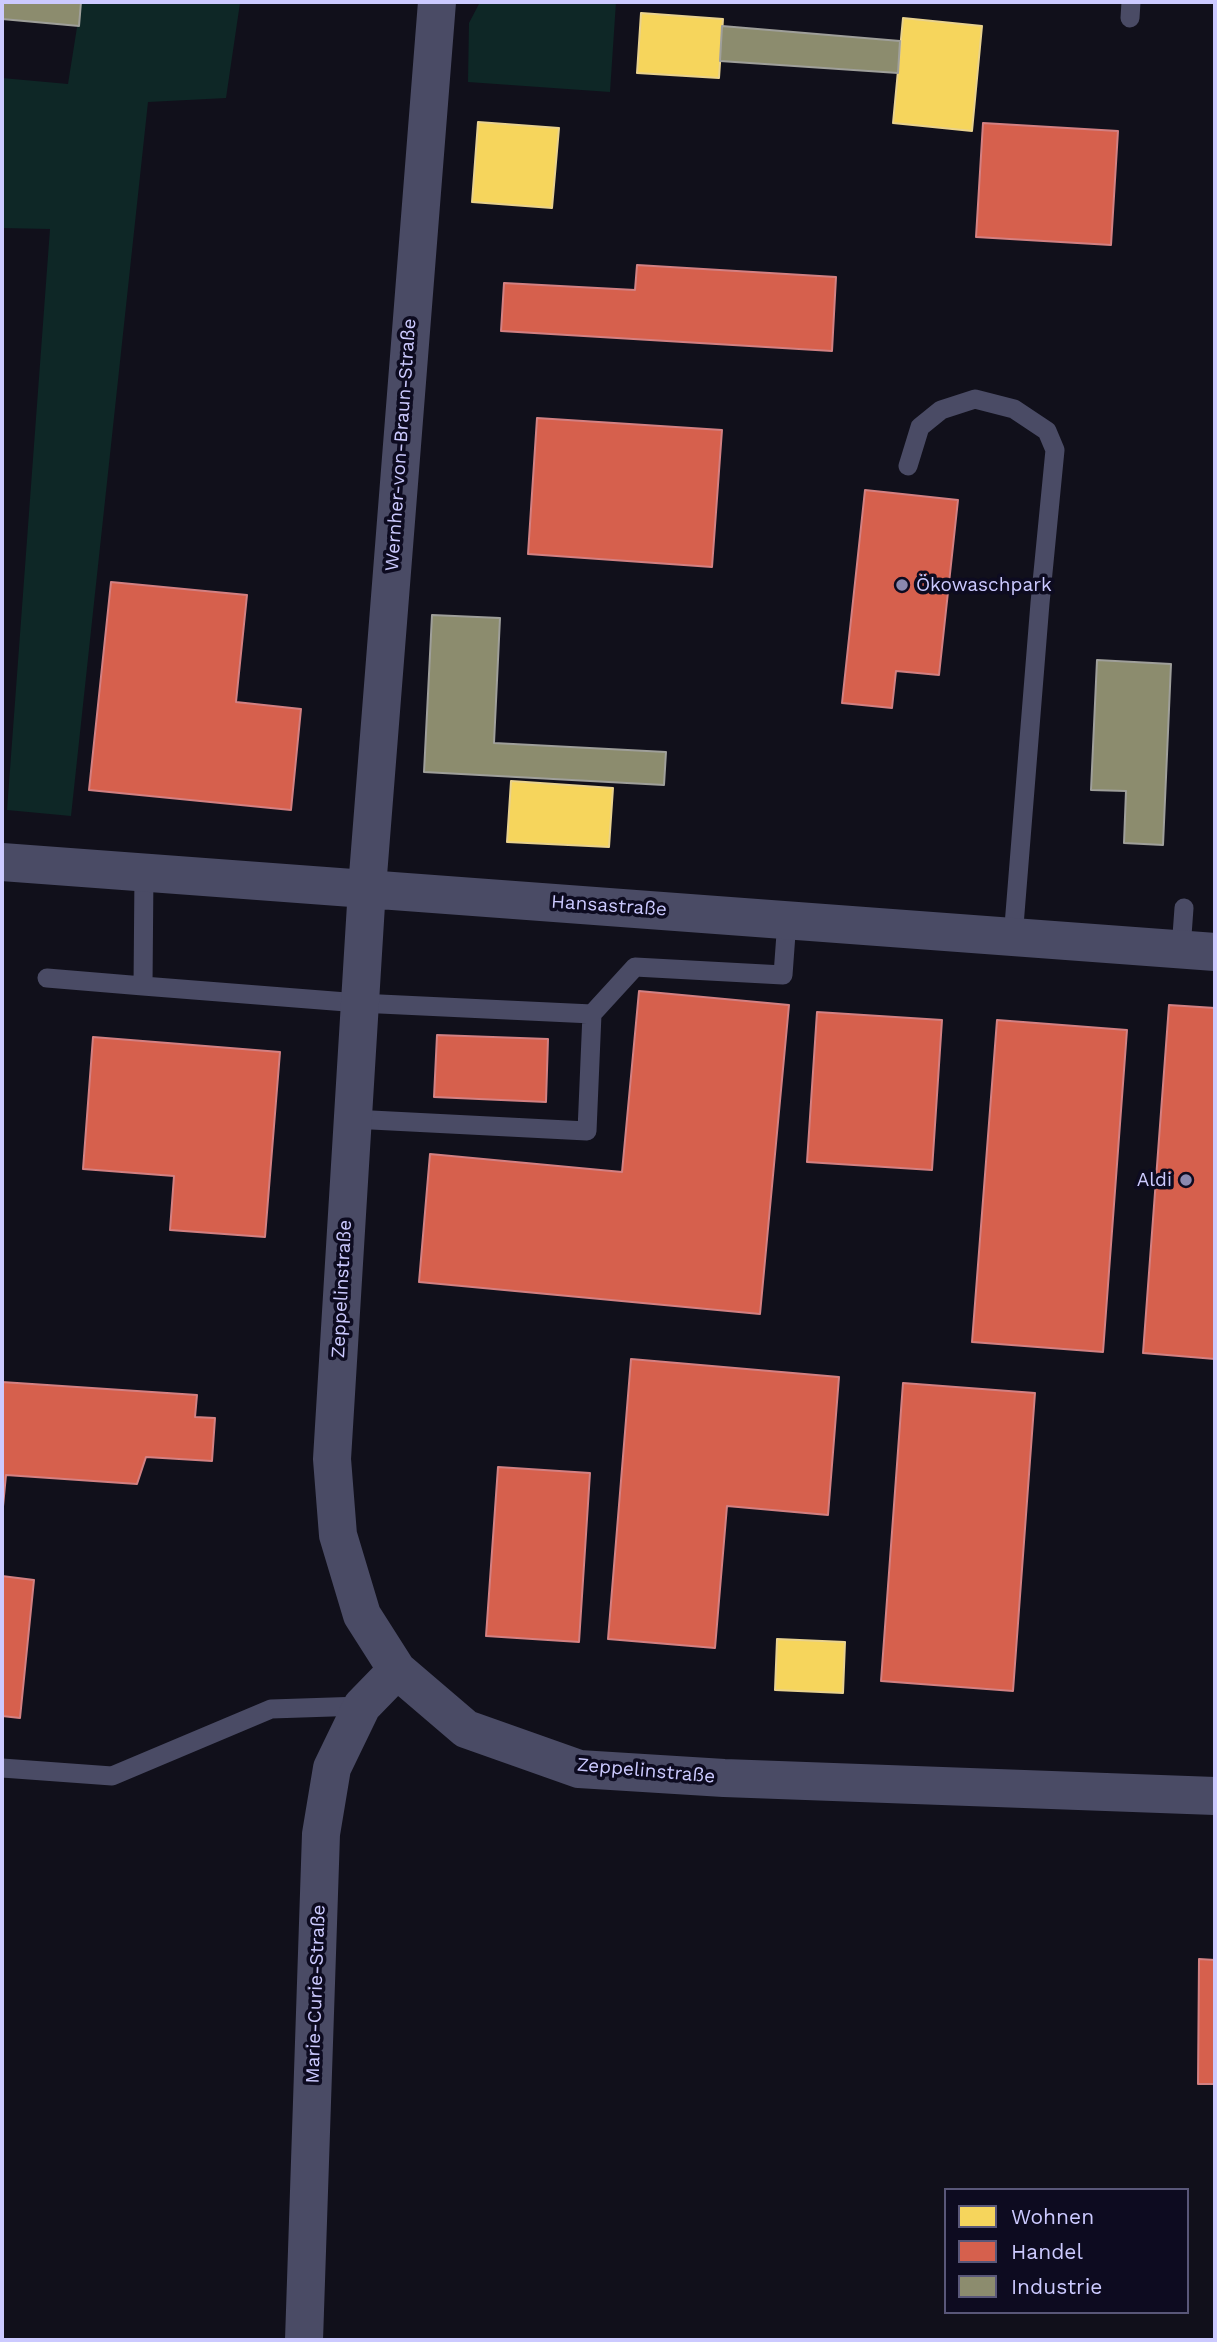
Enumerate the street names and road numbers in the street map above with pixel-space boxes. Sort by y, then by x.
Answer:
street label: Wernher-von-Braun-Straße [381,318,421,572]
street label: Hansastraße [550,891,668,921]
street label: Zeppelinstraße [327,1219,357,1359]
street label: Zeppelinstraße [576,1754,716,1788]
street label: Marie-Curie-Straße [301,1904,331,2084]

